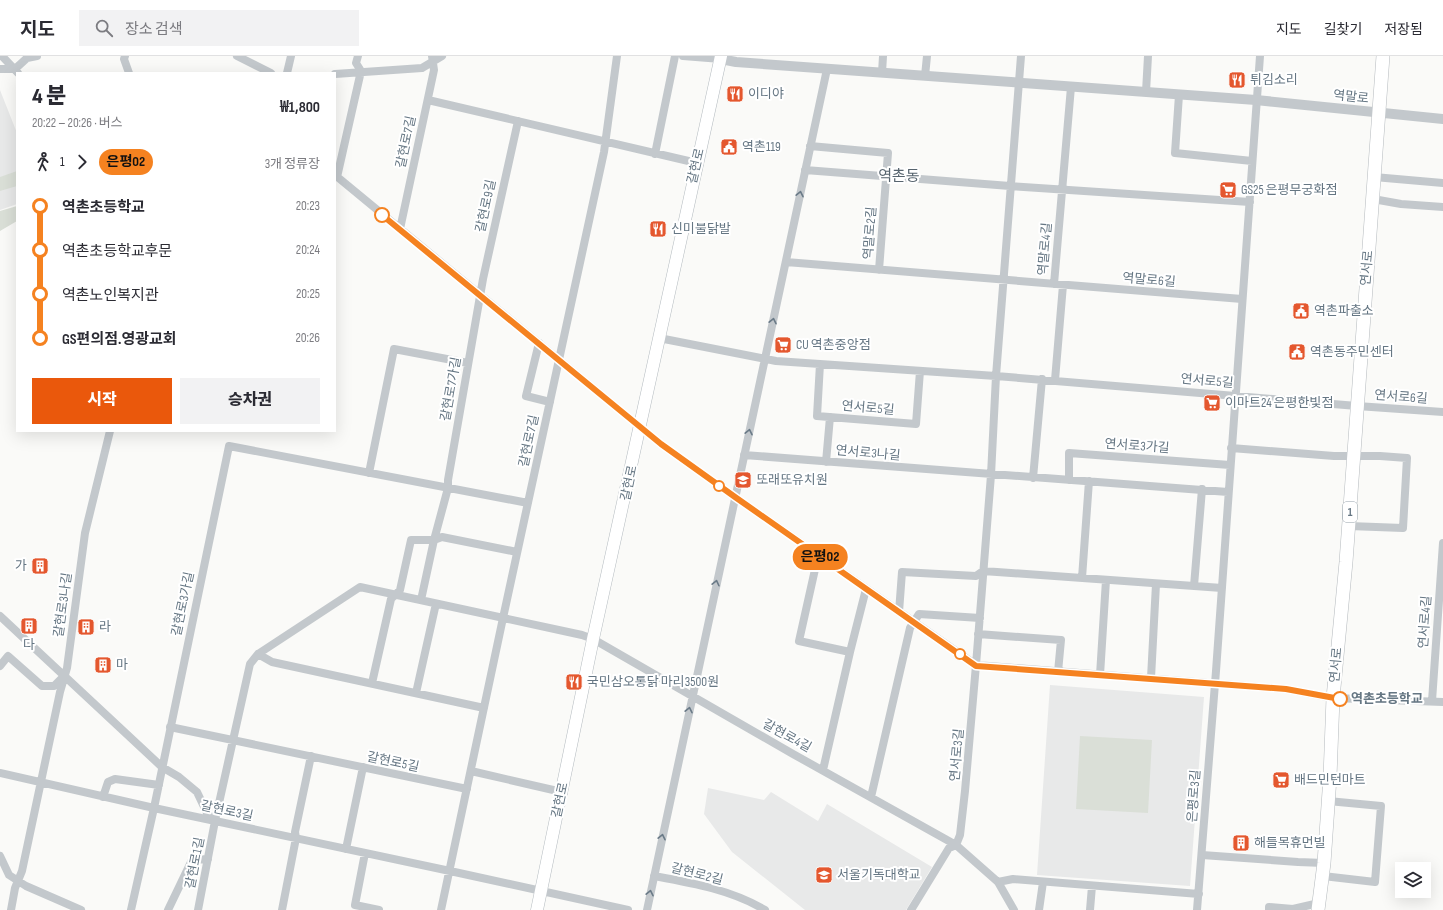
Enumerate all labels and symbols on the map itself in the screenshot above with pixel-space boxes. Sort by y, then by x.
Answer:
restaurant icon: 튀김소리 [1227,70,1247,90]
place label: 튀김소리 [1250,72,1298,88]
restaurant icon: 이디야 [725,84,745,104]
place label: 이디야 [748,86,784,102]
street label: 역말로 [1332,87,1370,107]
street label: 갈현로7길 [393,114,419,170]
public building icon: 역촌119 [719,137,739,157]
place label: 역촌119 [742,139,781,155]
street label: 갈현로 [684,147,708,185]
district label: 역촌동 [878,167,920,186]
street label: 갈현로9길 [473,178,499,234]
supermarket icon: GS25 은평무궁화점 [1218,180,1238,200]
place label: GS25 은평무궁화점 [1241,182,1337,198]
one-way arrow [796,191,804,197]
street label: 역말로2길 [860,206,880,260]
unlabelled marker [374,207,390,223]
restaurant icon: 신미불닭발 [648,219,668,239]
place label: 신미불닭발 [671,221,731,237]
street label: 역말로4길 [1035,222,1055,276]
street label: 연서로 [1357,249,1377,287]
street label: 역말로6길 [1122,270,1176,290]
public building icon: 역촌파출소 [1291,301,1311,321]
place label: 역촌파출소 [1314,303,1374,319]
one-way arrow [768,318,776,324]
supermarket icon: CU 역촌중앙점 [773,335,793,355]
place label: CU 역촌중앙점 [796,337,871,353]
public building icon: 역촌동주민센터 [1287,342,1307,362]
place label: 역촌동주민센터 [1310,344,1394,360]
street label: 갈현로7가길 [437,356,465,422]
street label: 연서로5길 [1180,371,1234,391]
street label: 연서로6길 [1374,387,1428,407]
supermarket icon: 이마트24 은평한빛점 [1202,393,1222,413]
place label: 이마트24 은평한빛점 [1225,395,1333,411]
street label: 연서로5길 [841,398,895,418]
street label: 갈현로7길 [516,413,542,469]
one-way arrow [745,429,753,435]
street label: 연서로3가길 [1104,436,1170,456]
street label: 연서로3나길 [835,442,901,464]
street label: 갈현로 [617,464,641,502]
school or university icon: 또래또유치원 [733,470,753,490]
place label: 또래또유치원 [756,472,828,488]
unlabelled marker [713,480,725,492]
road number: 1 [1343,502,1357,522]
line badge: 은평02 [792,544,848,570]
building icon: 가 [30,556,50,576]
place label: 가 [15,558,27,574]
street label: 갈현로3가길 [168,570,198,638]
street label: 갈현로3나길 [51,572,75,638]
one-way arrow [712,580,720,586]
street label: 연서로4길 [1415,595,1435,649]
building icon: 다 [19,616,39,636]
building icon: 라 [76,617,96,637]
place label: 라 [99,619,111,635]
place label: 다 [23,637,35,653]
street label: 연서로 [1326,646,1346,684]
unlabelled marker [954,648,966,660]
building icon: 마 [93,655,113,675]
place label: 마 [116,657,128,673]
restaurant icon: 국민삼오통닭 마리3500원 [564,672,584,692]
place label: 국민삼오통닭 마리3500원 [587,674,719,690]
marker: 역촌초등학교 [1332,691,1348,707]
place label: 역촌초등학교 [1351,691,1423,707]
one-way arrow [684,707,693,713]
street label: 갈현로4길 [760,716,814,756]
street label: 연서로3길 [947,728,967,782]
street label: 갈현로5길 [365,749,421,775]
street label: 은평로3길 [1184,769,1204,823]
supermarket icon: 배드민턴마트 [1271,770,1291,790]
place label: 배드민턴마트 [1294,772,1366,788]
street label: 갈현로 [548,781,572,819]
street label: 갈현로3길 [199,798,255,824]
building icon: 해들목휴먼빌 [1231,833,1251,853]
one-way arrow [658,834,666,841]
place label: 해들목휴먼빌 [1254,835,1326,851]
street label: 갈현로1길 [182,836,208,890]
street label: 갈현로2길 [669,860,725,888]
school or university icon: 서울기독대학교 [814,865,834,885]
place label: 서울기독대학교 [837,867,921,883]
one-way arrow [646,890,654,896]

